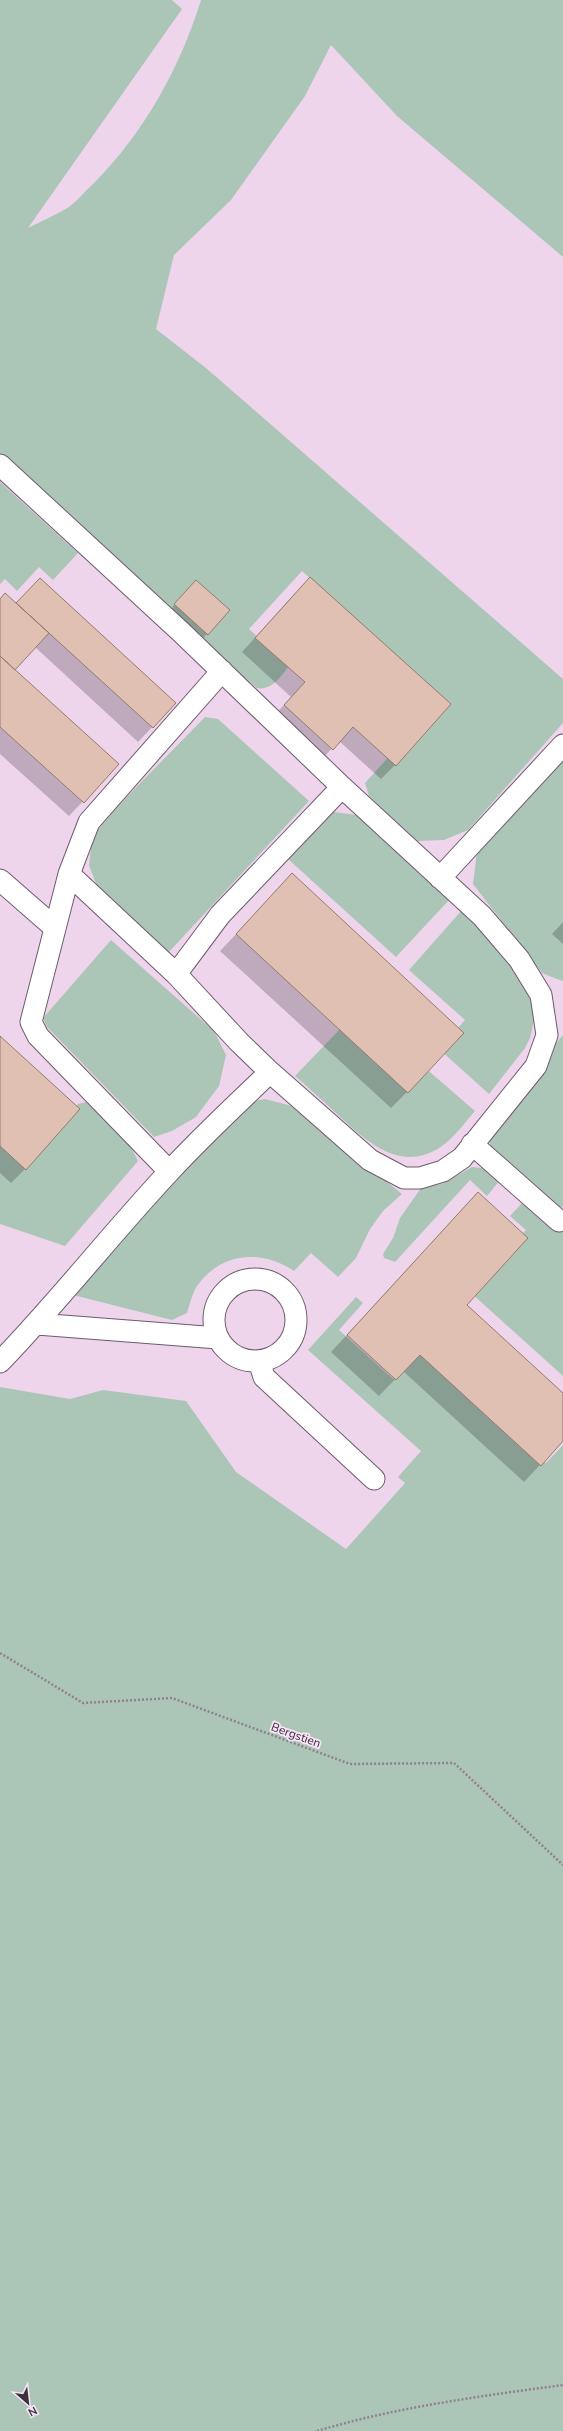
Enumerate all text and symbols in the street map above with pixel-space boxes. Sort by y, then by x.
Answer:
street label: Bergstien [269,1719,323,1751]
north arrow [8,2383,48,2423]
text: N [25,2403,40,2420]

